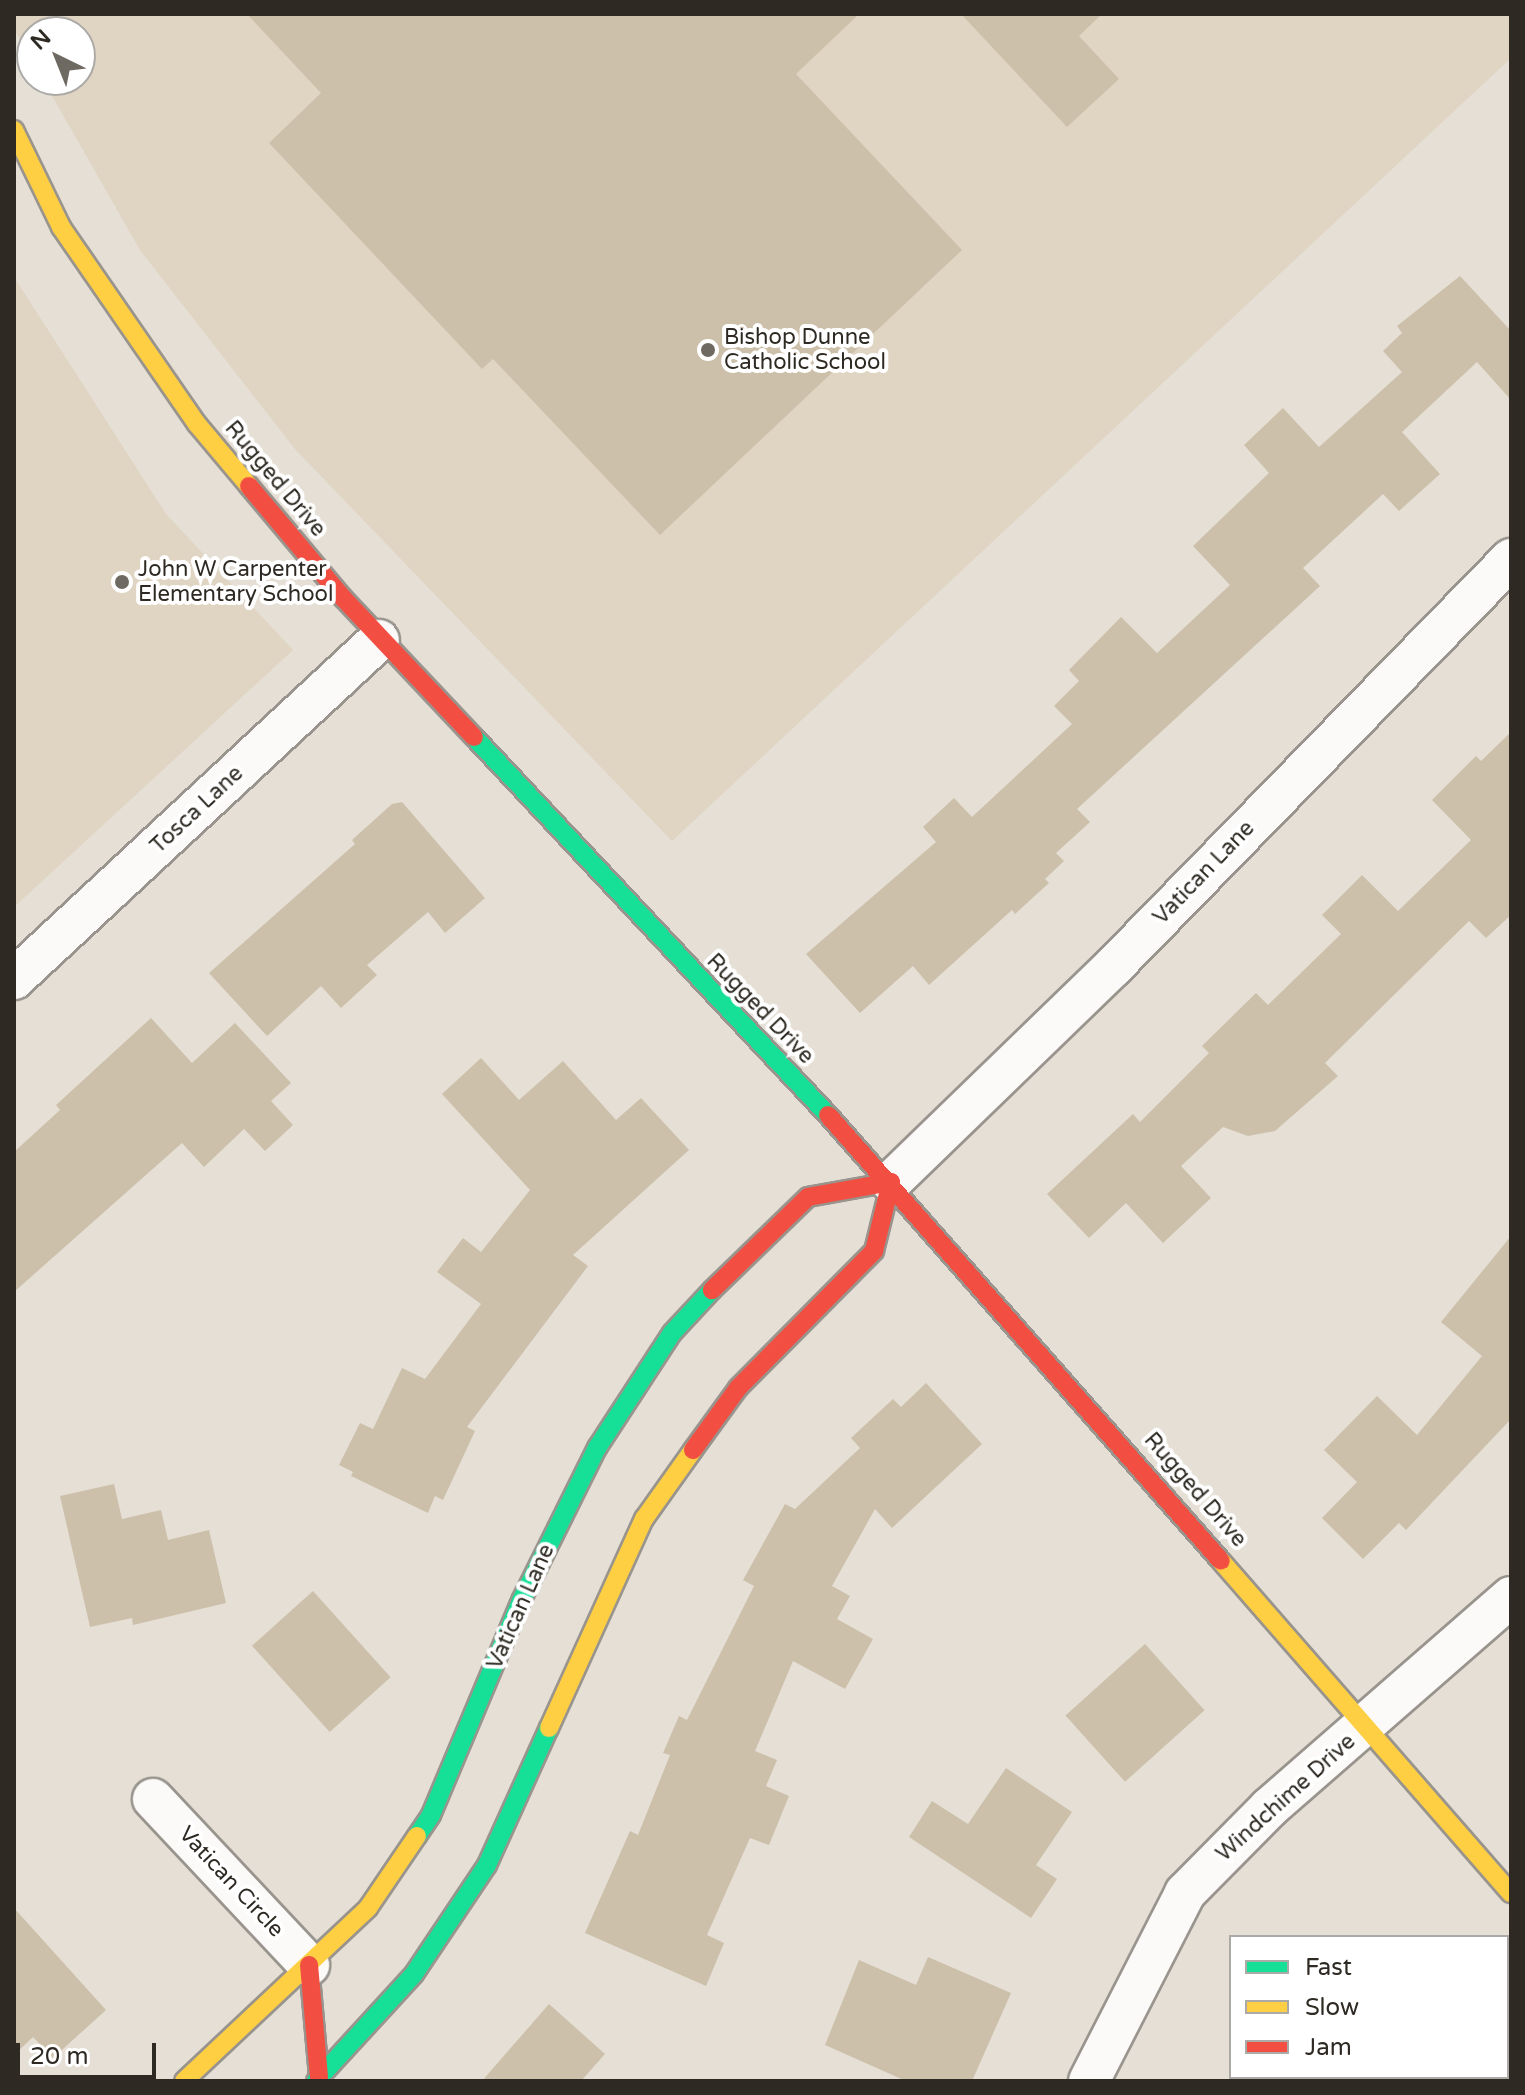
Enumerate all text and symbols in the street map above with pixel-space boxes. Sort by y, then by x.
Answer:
north arrow [16,16,96,96]
text: N [26,24,56,55]
place label: Bishop Dunne Catholic School [724,324,886,376]
marker: Bishop Dunne Catholic School [699,341,717,359]
street label: Rugged Drive [219,416,331,542]
place label: John W Carpenter Elementary School [138,556,333,608]
marker: John W Carpenter Elementary School [113,573,131,591]
street label: Tosca Lane [145,761,249,859]
street label: Vatican Lane [1148,816,1260,930]
street label: Rugged Drive [701,948,819,1070]
street label: Rugged Drive [1138,1427,1252,1553]
street label: Vatican Lane [482,1540,560,1674]
street label: Windchime Drive [1211,1729,1361,1867]
street label: Vatican Circle [173,1821,289,1943]
legend [1229,1935,1509,2079]
text: Fast [1305,1953,1352,1982]
text: Slow [1305,1993,1359,2022]
scale bar [20,2027,160,2077]
text: Jam [1305,2033,1352,2062]
text: 20 m [30,2042,88,2071]

